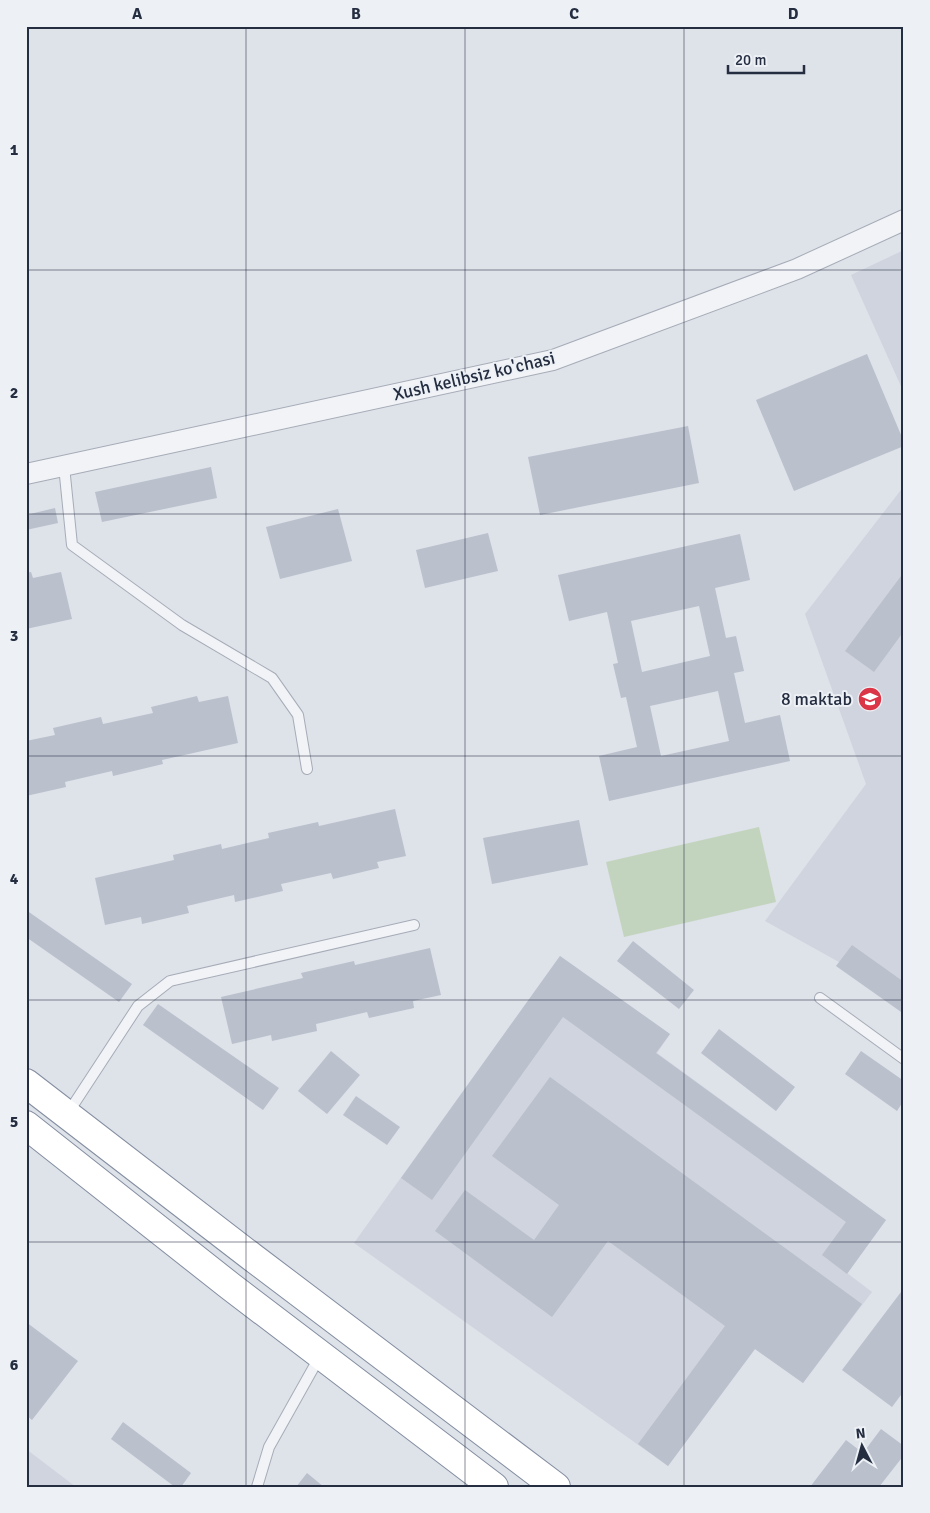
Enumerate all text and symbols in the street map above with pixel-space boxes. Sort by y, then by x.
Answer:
text: A [132,4,143,24]
text: B [351,4,361,24]
text: C [569,4,579,24]
text: D [788,4,799,24]
scale bar [728,42,804,74]
text: 20 m [735,51,766,69]
text: 1 [10,140,19,160]
street label: Xush kelibsiz ko'chasi [391,347,557,405]
text: 2 [10,383,18,403]
text: 3 [10,626,18,646]
school or university icon: 8 maktab [857,686,883,712]
place label: 8 maktab [781,688,852,710]
text: 4 [10,869,19,889]
text: 5 [10,1112,18,1132]
text: 6 [10,1355,19,1375]
north arrow [838,1420,888,1470]
text: N [855,1425,866,1443]

